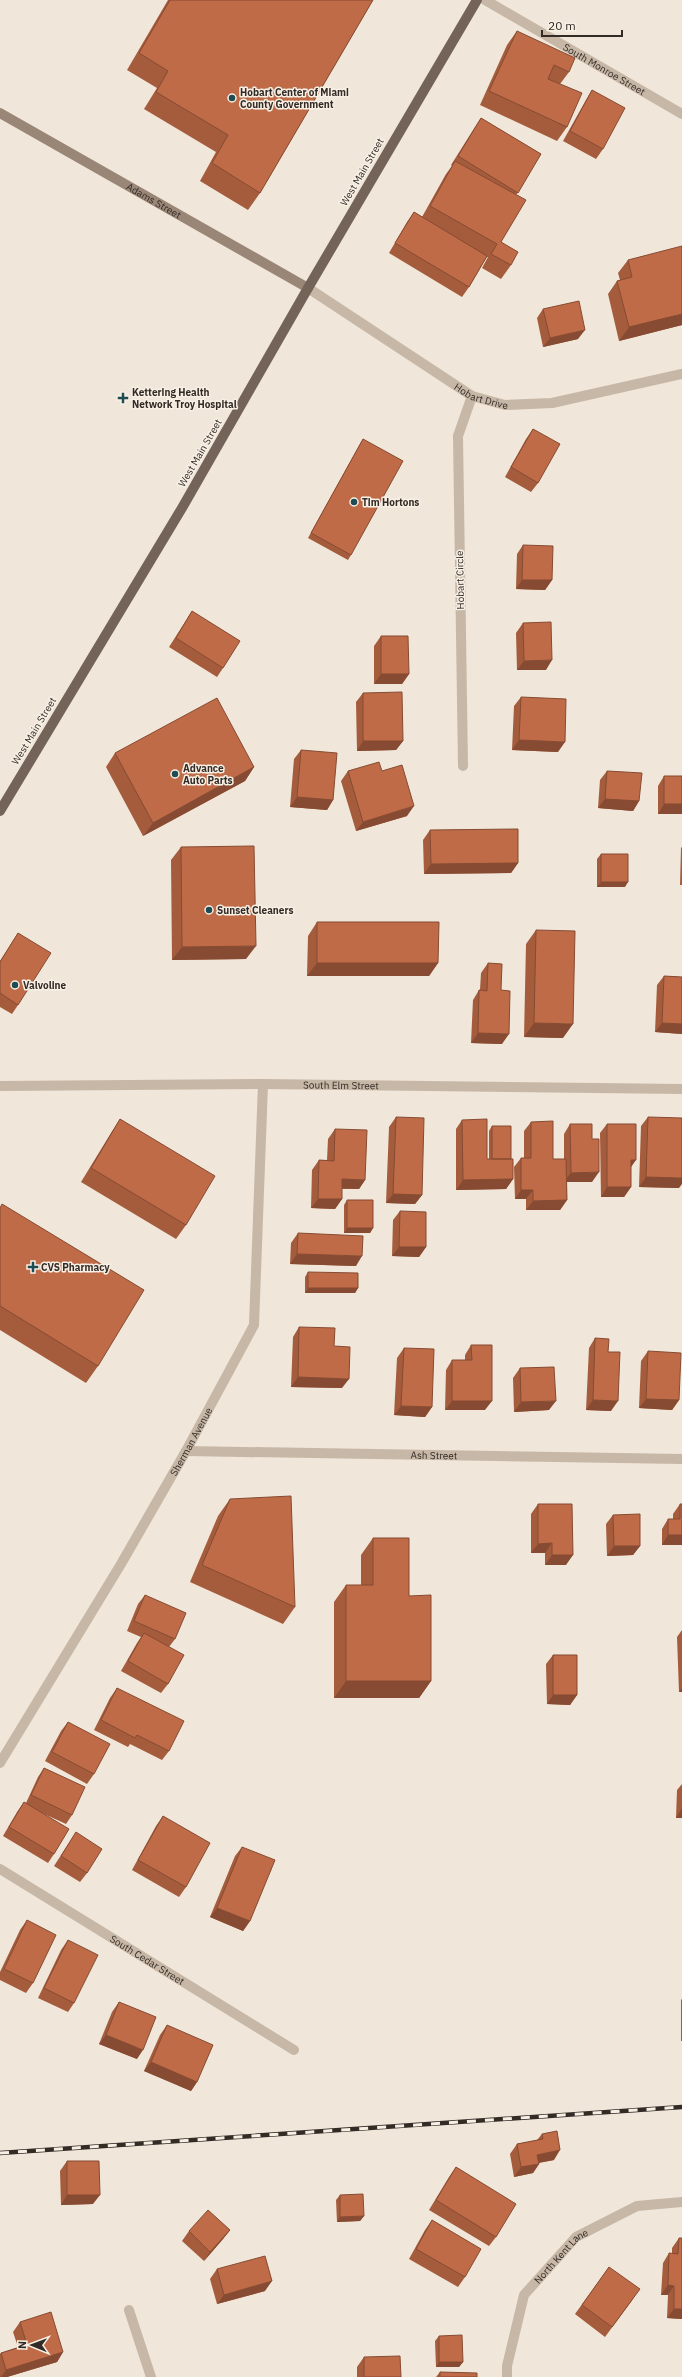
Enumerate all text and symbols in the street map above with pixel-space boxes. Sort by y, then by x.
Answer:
scale bar [542,12,622,38]
text: 20 m [548,18,576,33]
street label: South Monroe Street [561,40,648,98]
place label: Hobart Center of Miami County Government [240,86,349,111]
marker: Hobart Center of Miami County Government [227,93,237,103]
street label: West Main Street [337,135,387,208]
street label: Adams Street [124,180,184,221]
street label: Hobart Drive [452,380,509,412]
place label: Kettering Health Network Troy Hospital [132,386,237,411]
marker: Kettering Health Network Troy Hospital [117,392,129,404]
street label: West Main Street [175,416,225,489]
place label: Tim Hortons [362,496,419,509]
marker: Tim Hortons [349,497,359,507]
street label: Hobart Circle [453,550,467,610]
street label: West Main Street [9,695,59,767]
place label: Advance Auto Parts [183,762,233,787]
marker: Advance Auto Parts [170,769,180,779]
place label: Sunset Cleaners [217,904,294,917]
marker: Sunset Cleaners [204,905,214,915]
place label: Valvoline [23,979,67,992]
marker: Valvoline [10,980,20,990]
street label: South Elm Street [303,1078,379,1092]
place label: CVS Pharmacy [41,1261,110,1274]
marker: CVS Pharmacy [28,1262,38,1272]
street label: Sherman Avenue [167,1404,215,1478]
street label: Ash Street [410,1448,458,1462]
street label: South Cedar Street [108,1932,187,1988]
street label: North Kent Lane [531,2225,590,2286]
north arrow [12,2325,52,2365]
text: N [15,2341,29,2349]

